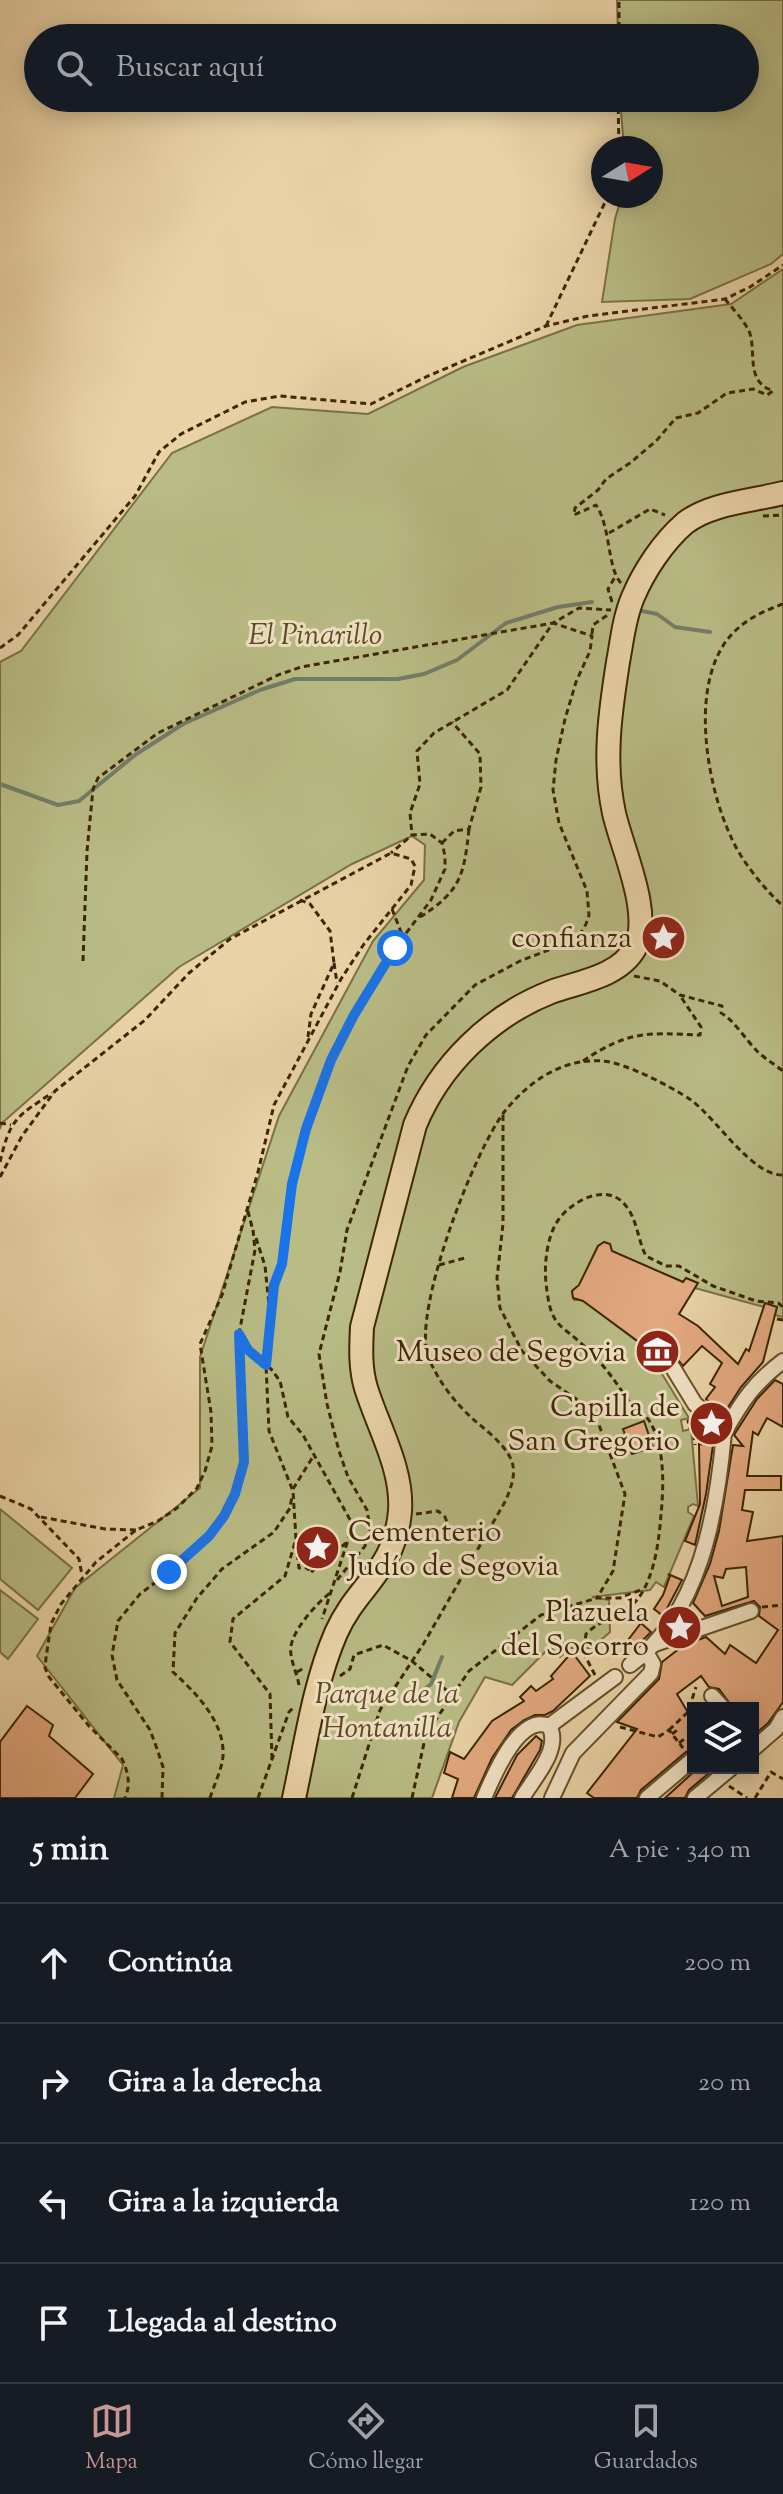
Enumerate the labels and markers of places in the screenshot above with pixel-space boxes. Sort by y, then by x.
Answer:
place icon: confianza [639,913,687,961]
place label: confianza [511,918,632,961]
museum icon: Museo de Segovia [633,1327,681,1375]
place label: Museo de Segovia [396,1332,626,1375]
place label: Capilla de San Gregorio [507,1387,680,1464]
place icon: Capilla de San Gregorio [687,1399,735,1447]
place label: Cementerio Judío de Segovia [346,1512,559,1589]
place icon: Cementerio Judío de Segovia [293,1524,341,1572]
place label: Plazuela del Socorro [501,1592,649,1669]
place icon: Plazuela del Socorro [656,1604,704,1652]

